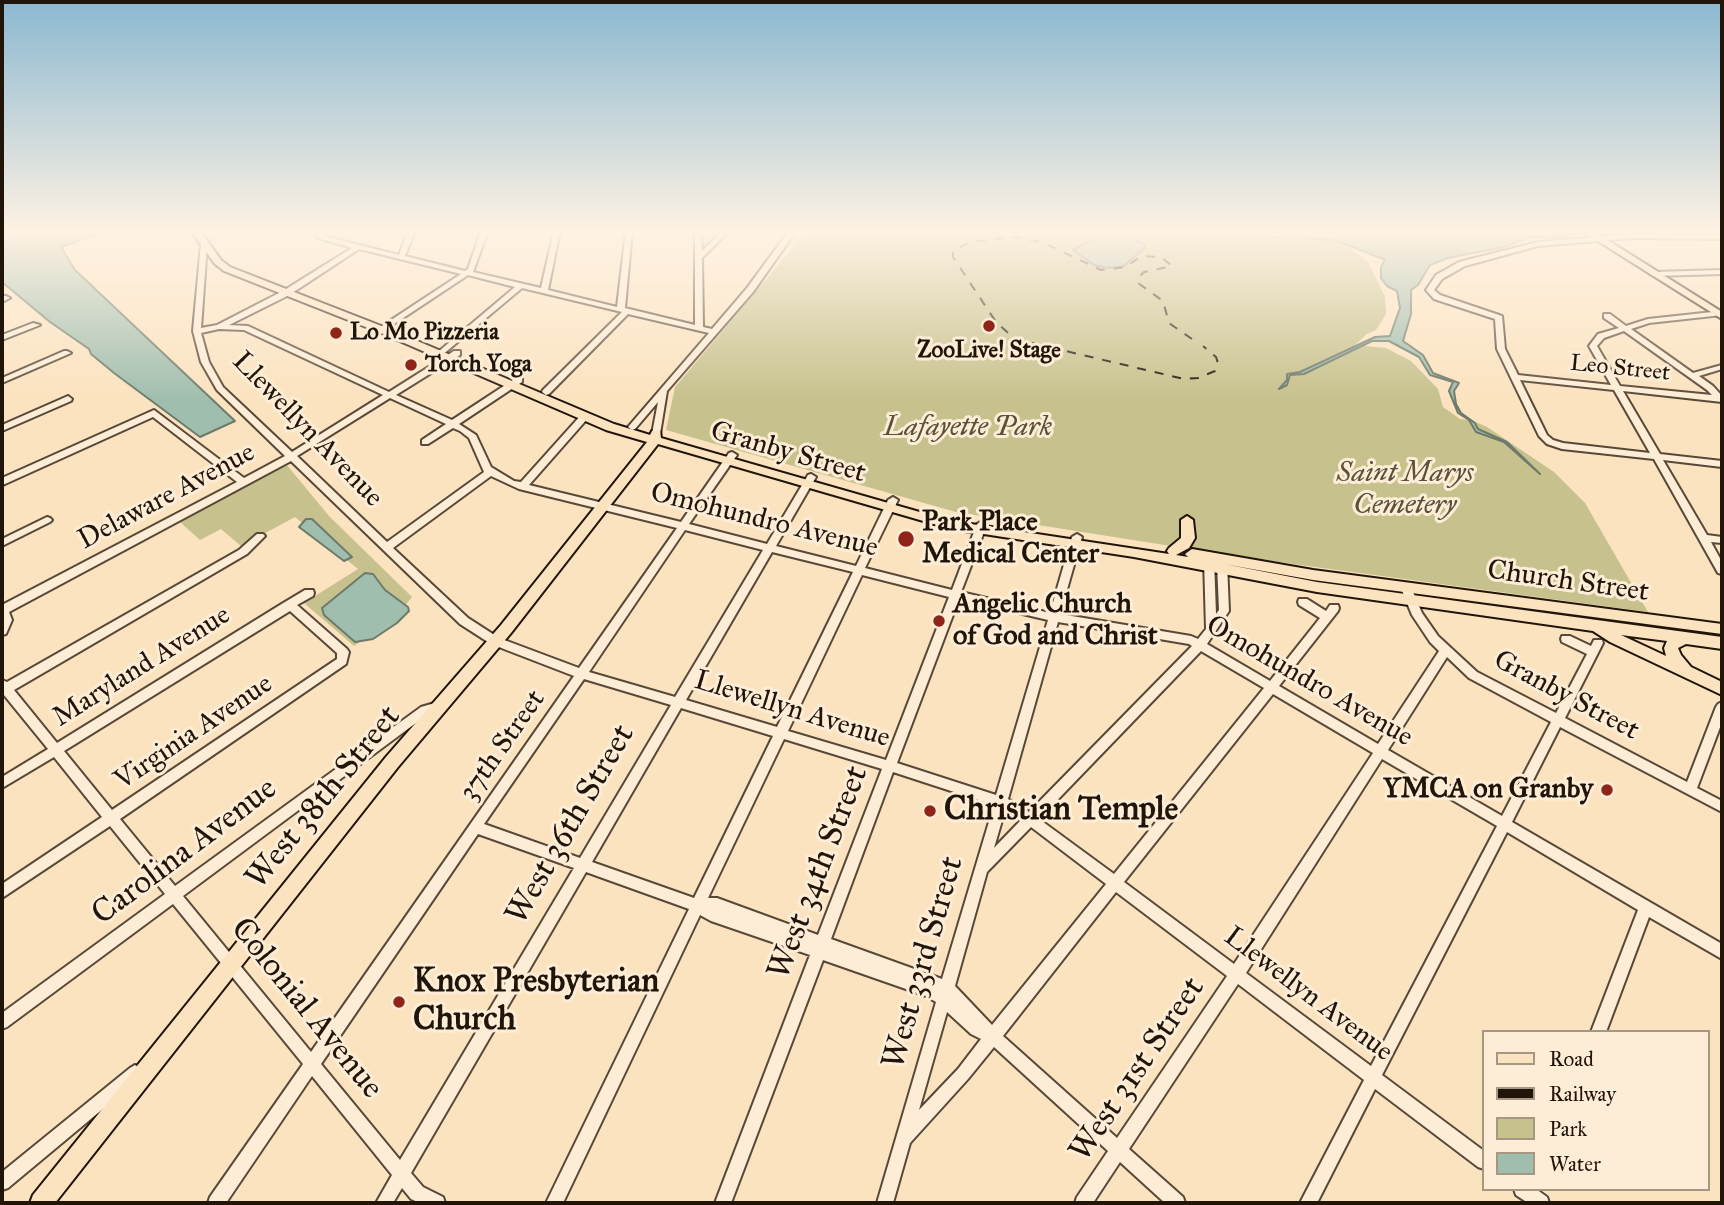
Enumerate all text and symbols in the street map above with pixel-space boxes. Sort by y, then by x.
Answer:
marker: ZooLive! Stage [981,318,997,334]
place label: Lo Mo Pizzeria [350,319,499,347]
marker: Lo Mo Pizzeria [328,325,344,341]
place label: ZooLive! Stage [917,337,1061,365]
street label: Llewellyn Avenue [224,345,390,515]
street label: Leo Street [1569,350,1671,388]
place label: Torch Yoga [425,351,532,379]
marker: Torch Yoga [403,357,419,373]
park label: Lafayette Park [884,411,1052,445]
street label: Granby Street [707,415,869,491]
street label: Delaware Avenue [73,436,261,558]
park label: Saint Marys Cemetery [1336,457,1474,523]
street label: Omohundro Avenue [647,476,881,566]
place label: Park Place Medical Center [922,506,1099,572]
marker: Park Place Medical Center [896,529,916,549]
street label: Church Street [1485,554,1651,610]
place label: Angelic Church of God and Christ [953,588,1158,654]
street label: Maryland Avenue [47,599,237,735]
street label: Omohundro Avenue [1200,609,1418,755]
marker: Angelic Church of God and Christ [931,613,947,629]
street label: Granby Street [1488,644,1644,748]
street label: Llewellyn Avenue [690,664,894,756]
street label: Virginia Avenue [109,668,279,798]
street label: 37th Street [453,684,553,808]
street label: West 38th Street [238,698,410,898]
street label: West 36th Street [498,718,644,932]
street label: West 34th Street [760,761,878,985]
street label: Carolina Avenue [85,770,285,934]
place label: YMCA on Granby [1383,773,1593,807]
marker: YMCA on Granby [1599,782,1615,798]
place label: Christian Temple [944,791,1178,831]
marker: Christian Temple [922,803,938,819]
street label: West 33rd Street [875,852,973,1074]
street label: Colonial Avenue [221,911,391,1107]
street label: Llewellyn Avenue [1217,921,1399,1069]
place label: Knox Presbyterian Church [413,963,659,1041]
street label: West 31st Street [1062,970,1214,1170]
marker: Knox Presbyterian Church [391,994,407,1010]
legend [1482,1030,1710,1191]
text: Road [1549,1046,1594,1072]
text: Railway [1549,1081,1616,1107]
text: Park [1549,1116,1587,1142]
text: Water [1549,1151,1601,1177]

